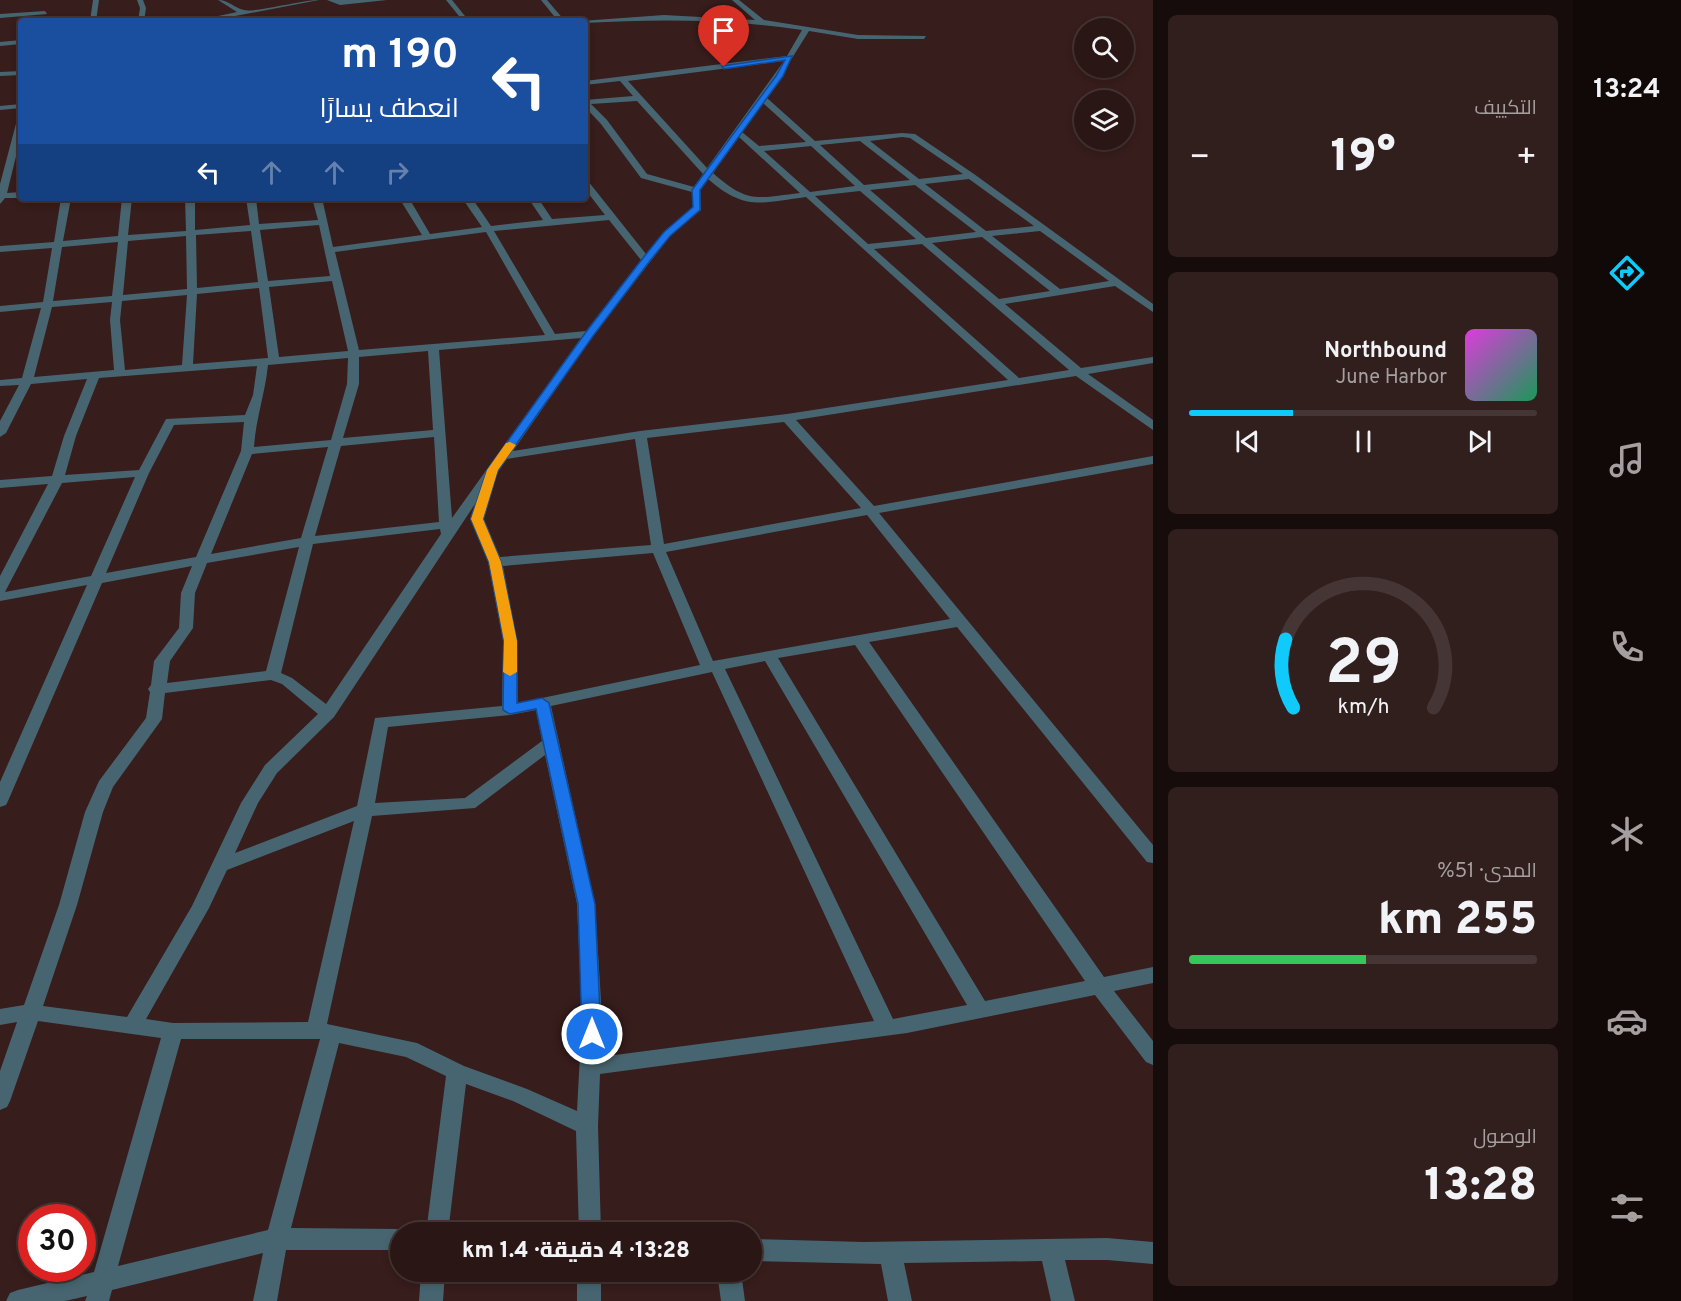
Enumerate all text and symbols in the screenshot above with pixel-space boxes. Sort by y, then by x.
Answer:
pin [698,5,749,67]
icon: arrive [707,14,740,47]
map controls [1074,18,1134,150]
button: search [1074,18,1134,78]
text: 190 m [341,30,459,83]
icon: left [480,42,558,120]
text: 13:24 [1593,73,1661,107]
button: layers [1074,90,1134,150]
text: انعطف يسارًا [320,93,459,127]
text: التكييف [1474,96,1537,122]
text: 19° [1330,130,1396,187]
text: − [1189,138,1210,180]
text: + [1516,138,1537,180]
icon: left [192,156,225,189]
icon: ahead [255,156,288,189]
icon: ahead [318,156,351,189]
icon: right [381,156,414,189]
icon: directions [1606,252,1648,294]
text: Northbound [1324,338,1447,365]
text: June Harbor [1335,365,1447,391]
icon: previous [1231,425,1264,458]
icon: pause [1347,425,1380,458]
icon: next [1463,425,1496,458]
icon: music [1606,439,1648,481]
icon: phone [1606,626,1648,668]
text: 29 [1325,627,1401,706]
text: km/h [1337,694,1389,721]
icon: climate [1606,813,1648,855]
text: المدى · 51% [1437,859,1537,885]
text: 255 km [1378,893,1537,950]
icon: car [1606,1000,1648,1042]
position arrow [560,1002,624,1066]
text: الوصول [1473,1125,1537,1151]
text: 13:28 [1424,1159,1537,1216]
icon: filters [1606,1187,1648,1229]
speed limit sign: 30 [18,1204,96,1282]
text: 13:28 · 4 دقيقة · 1.4 km [462,1238,690,1265]

